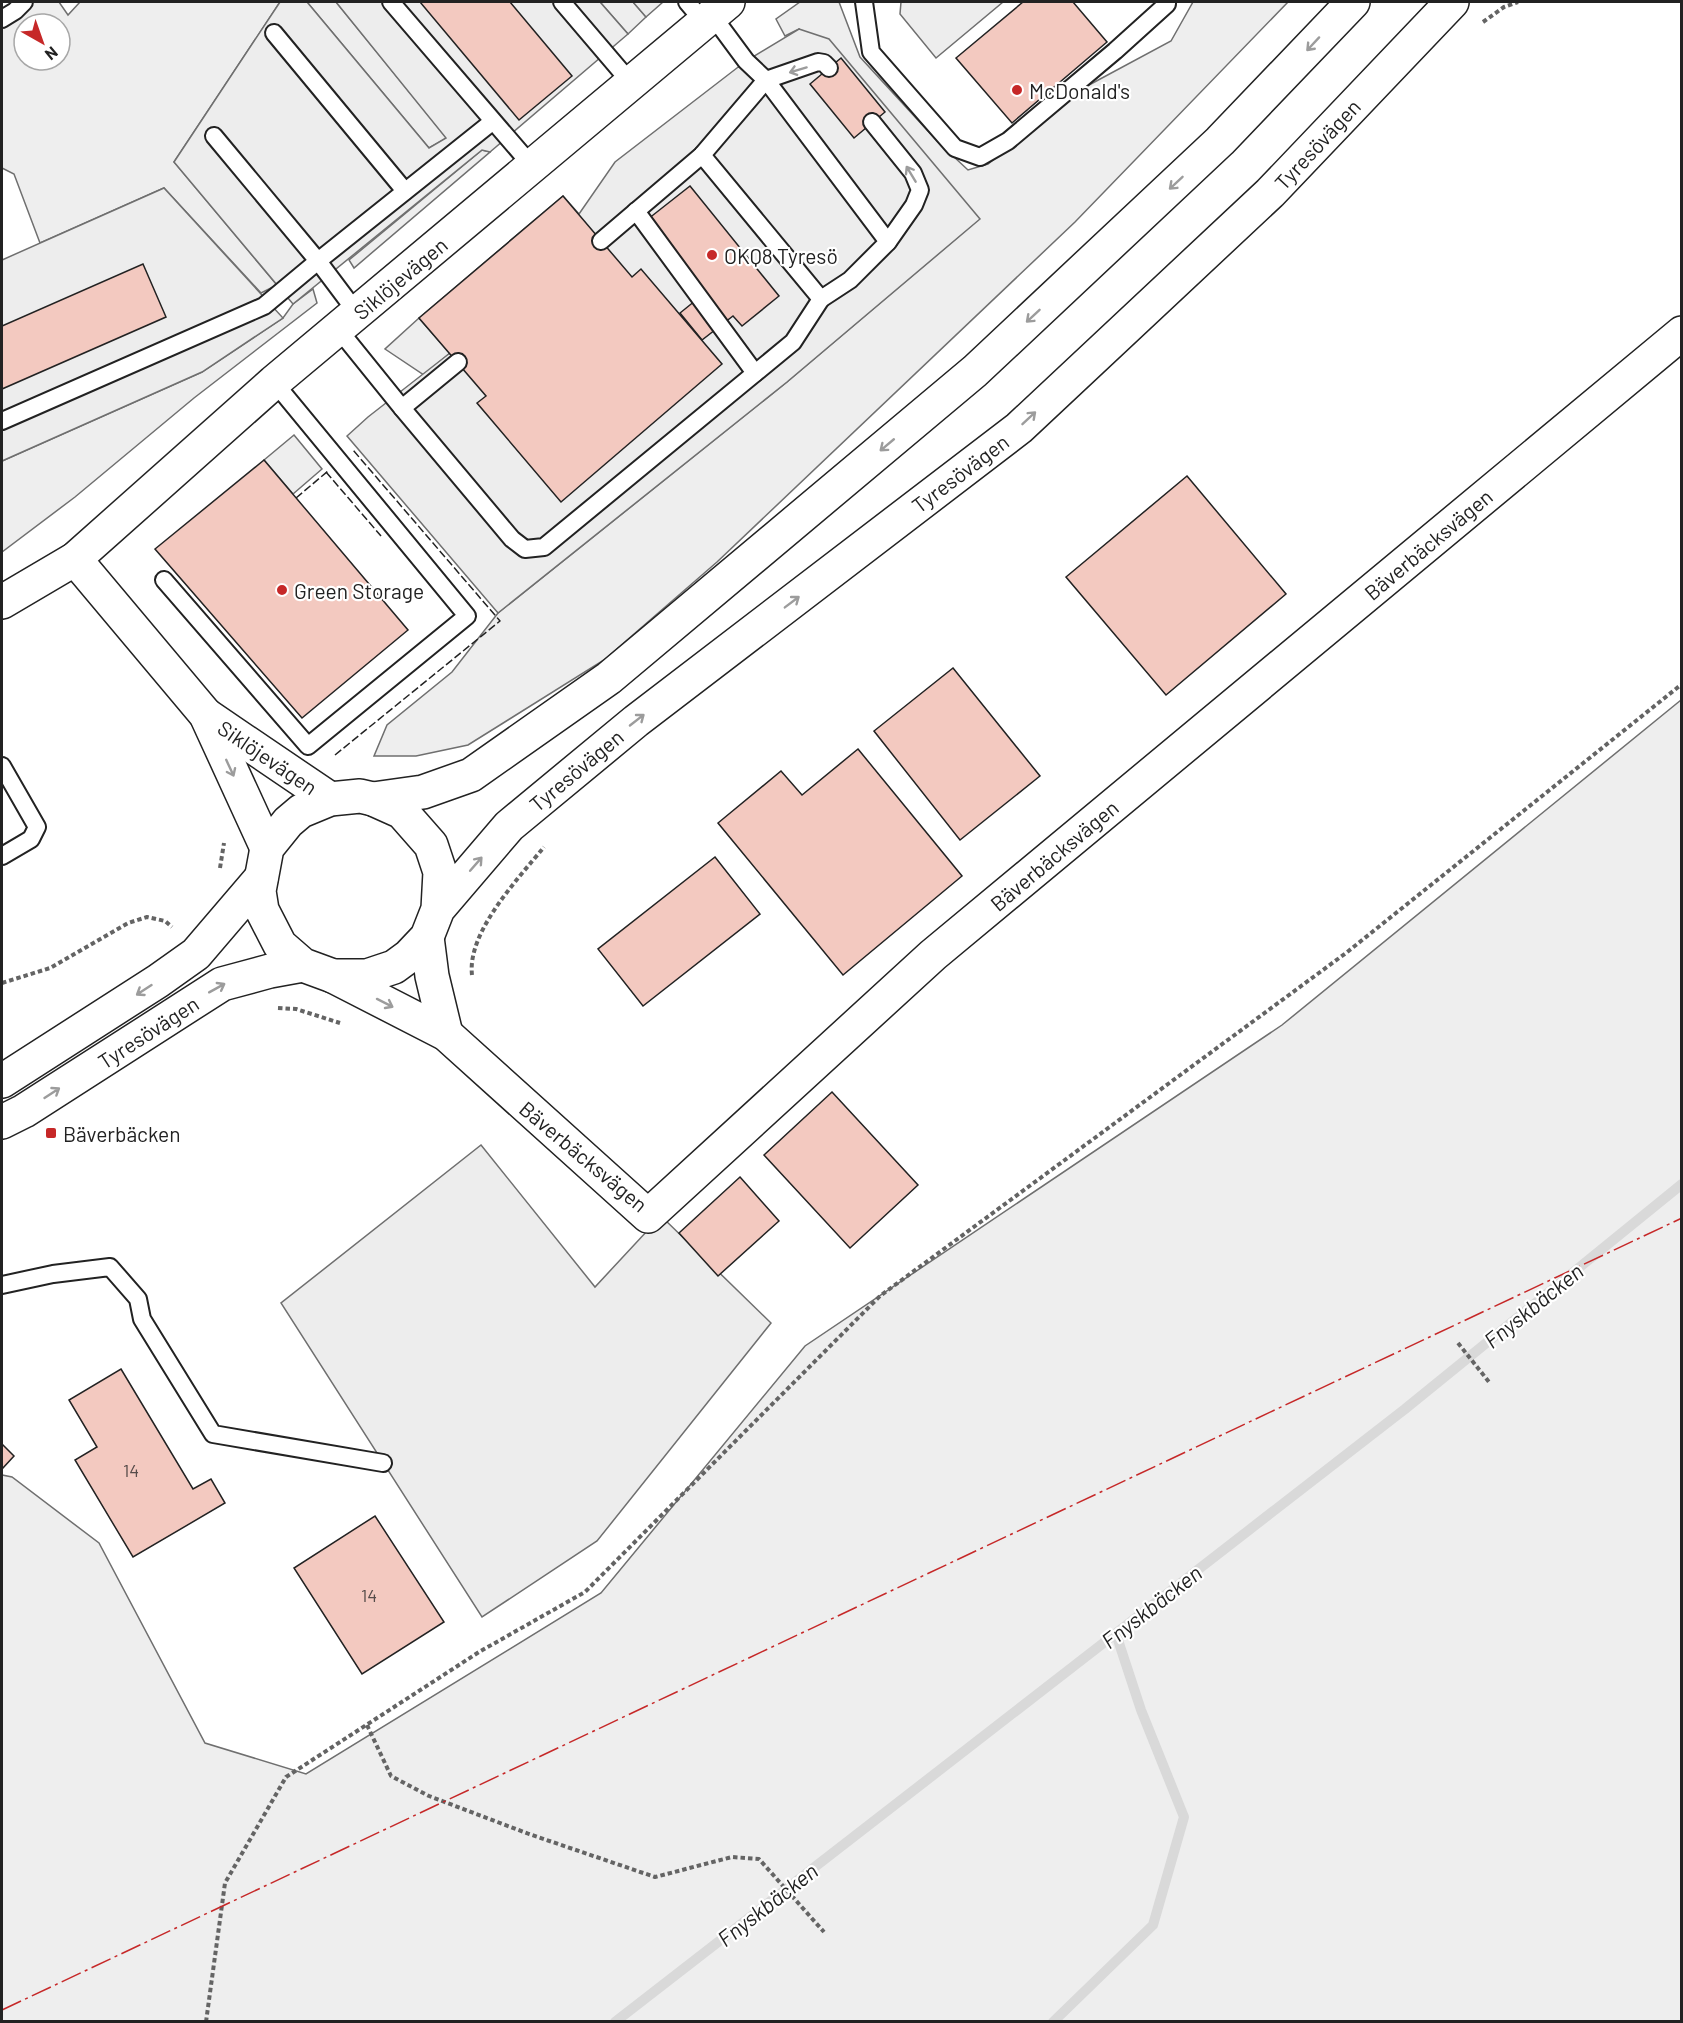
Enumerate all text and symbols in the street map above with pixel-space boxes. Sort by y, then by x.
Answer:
north arrow [12,12,72,72]
one-way arrow [1306,36,1320,51]
text: N [42,43,62,65]
one-way arrow [789,65,808,76]
place label: McDonald's [1029,78,1130,103]
marker: McDonald's [1010,83,1024,97]
street label: Tyresövägen [1269,94,1365,194]
one-way arrow [905,166,917,183]
one-way arrow [1169,176,1184,190]
street label: Siklöjevägen [348,232,452,324]
place label: OKQ8 Tyresö [724,243,838,268]
marker: OKQ8 Tyresö [705,248,719,262]
one-way arrow [1026,309,1041,323]
one-way arrow [1021,412,1036,426]
street label: Tyresövägen [907,429,1013,517]
one-way arrow [880,438,895,452]
street label: Bäverbäcksvägen [1359,483,1497,605]
place label: Green Storage [294,578,424,603]
marker: Green Storage [275,583,289,597]
one-way arrow [783,595,799,608]
one-way arrow [628,714,644,727]
street label: Siklöjevägen [214,715,322,799]
street label: Tyresövägen [524,724,628,816]
one-way arrow [225,759,237,777]
street label: Bäverbäcksvägen [985,794,1123,916]
one-way arrow [470,856,483,872]
one-way arrow [208,982,225,994]
one-way arrow [136,985,153,997]
street label: Tyresövägen [93,990,203,1074]
one-way arrow [375,998,393,1009]
one-way arrow [44,1087,60,1099]
street label: Bäverbäcksvägen [515,1095,653,1217]
place label: Bäverbäcken [63,1121,181,1146]
marker: Bäverbäcken [44,1126,58,1140]
water label: Fnyskbäcken [1478,1257,1588,1353]
house number: 14 [123,1459,139,1481]
water label: Fnyskbäcken [1096,1559,1206,1653]
house number: 14 [361,1584,377,1606]
water label: Fnyskbäcken [712,1857,822,1951]

